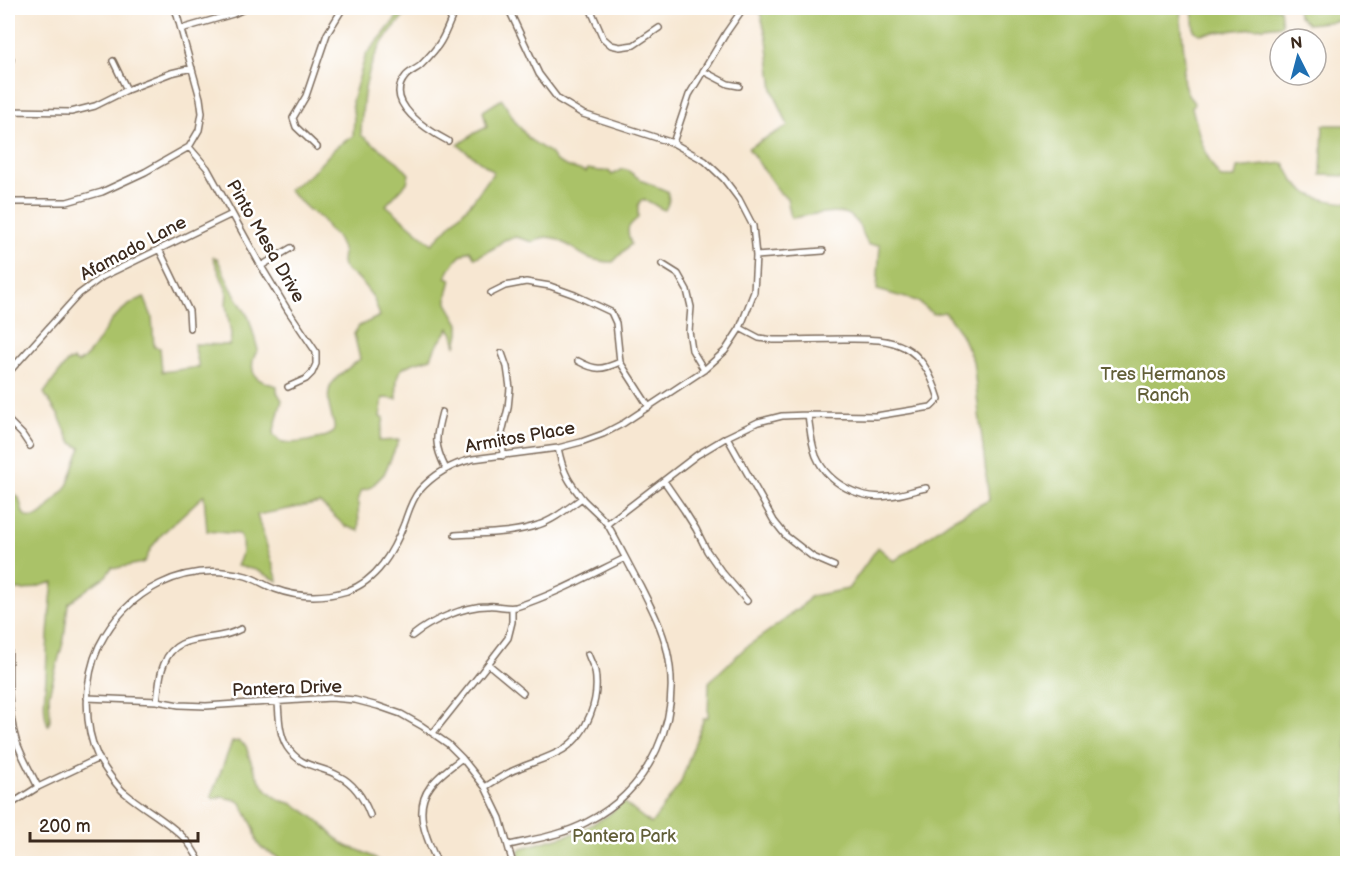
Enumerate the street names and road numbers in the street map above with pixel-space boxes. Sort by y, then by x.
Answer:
street label: Pinto Mesa Drive [222,176,309,307]
street label: Afamado Lane [76,211,190,285]
street label: Armitos Place [463,417,577,457]
street label: Pantera Drive [232,676,343,701]

